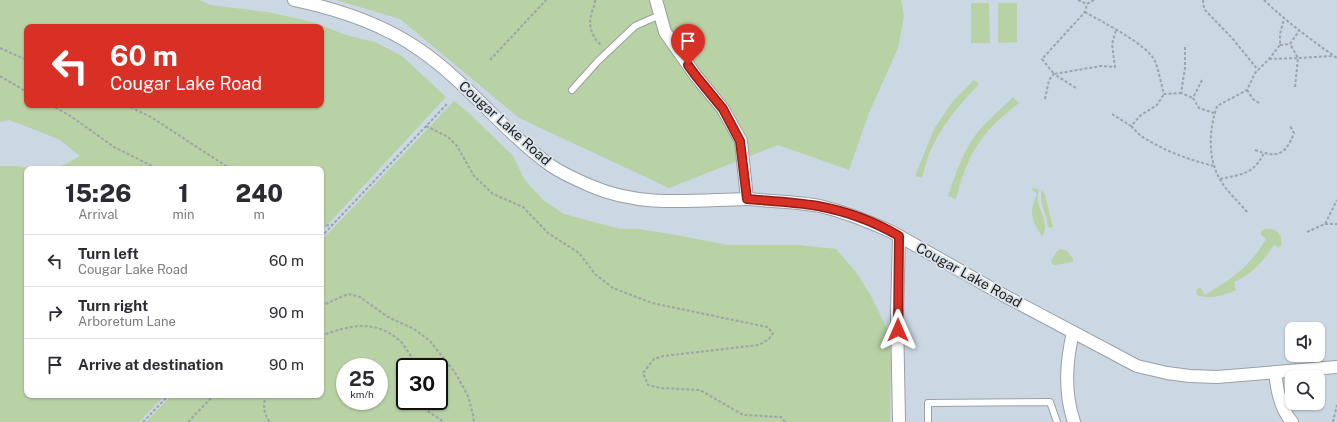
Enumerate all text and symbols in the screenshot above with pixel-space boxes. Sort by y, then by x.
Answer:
pin [671,24,705,65]
icon: arrive [677,30,699,52]
text: 60 m [110,39,178,72]
icon: left [44,40,96,92]
text: Cougar Lake Road [110,73,262,94]
street label: Cougar Lake Road [456,77,554,169]
text: 15:26 [65,179,131,207]
text: 1 [178,179,189,207]
text: 240 [235,179,283,207]
text: Arrival [78,207,118,222]
text: min [172,207,194,222]
text: m [254,207,265,222]
street label: Cougar Lake Road [913,239,1025,311]
text: Turn left [78,245,139,262]
icon: left [44,250,66,272]
text: 60 m [269,252,304,269]
text: Cougar Lake Road [78,262,188,277]
text: Turn right [78,297,148,314]
icon: right [44,302,66,324]
text: 90 m [269,304,304,321]
position arrow [877,309,919,351]
text: Arboretum Lane [78,314,176,329]
map controls [1285,322,1325,410]
button: sound [1285,322,1325,362]
icon: arrive [44,354,66,376]
text: Arrive at destination [78,356,223,373]
text: 90 m [269,356,304,373]
speed limit sign: 30 [396,358,448,410]
text: 25 [349,367,375,391]
button: search [1285,370,1325,410]
text: km/h [350,388,374,400]

